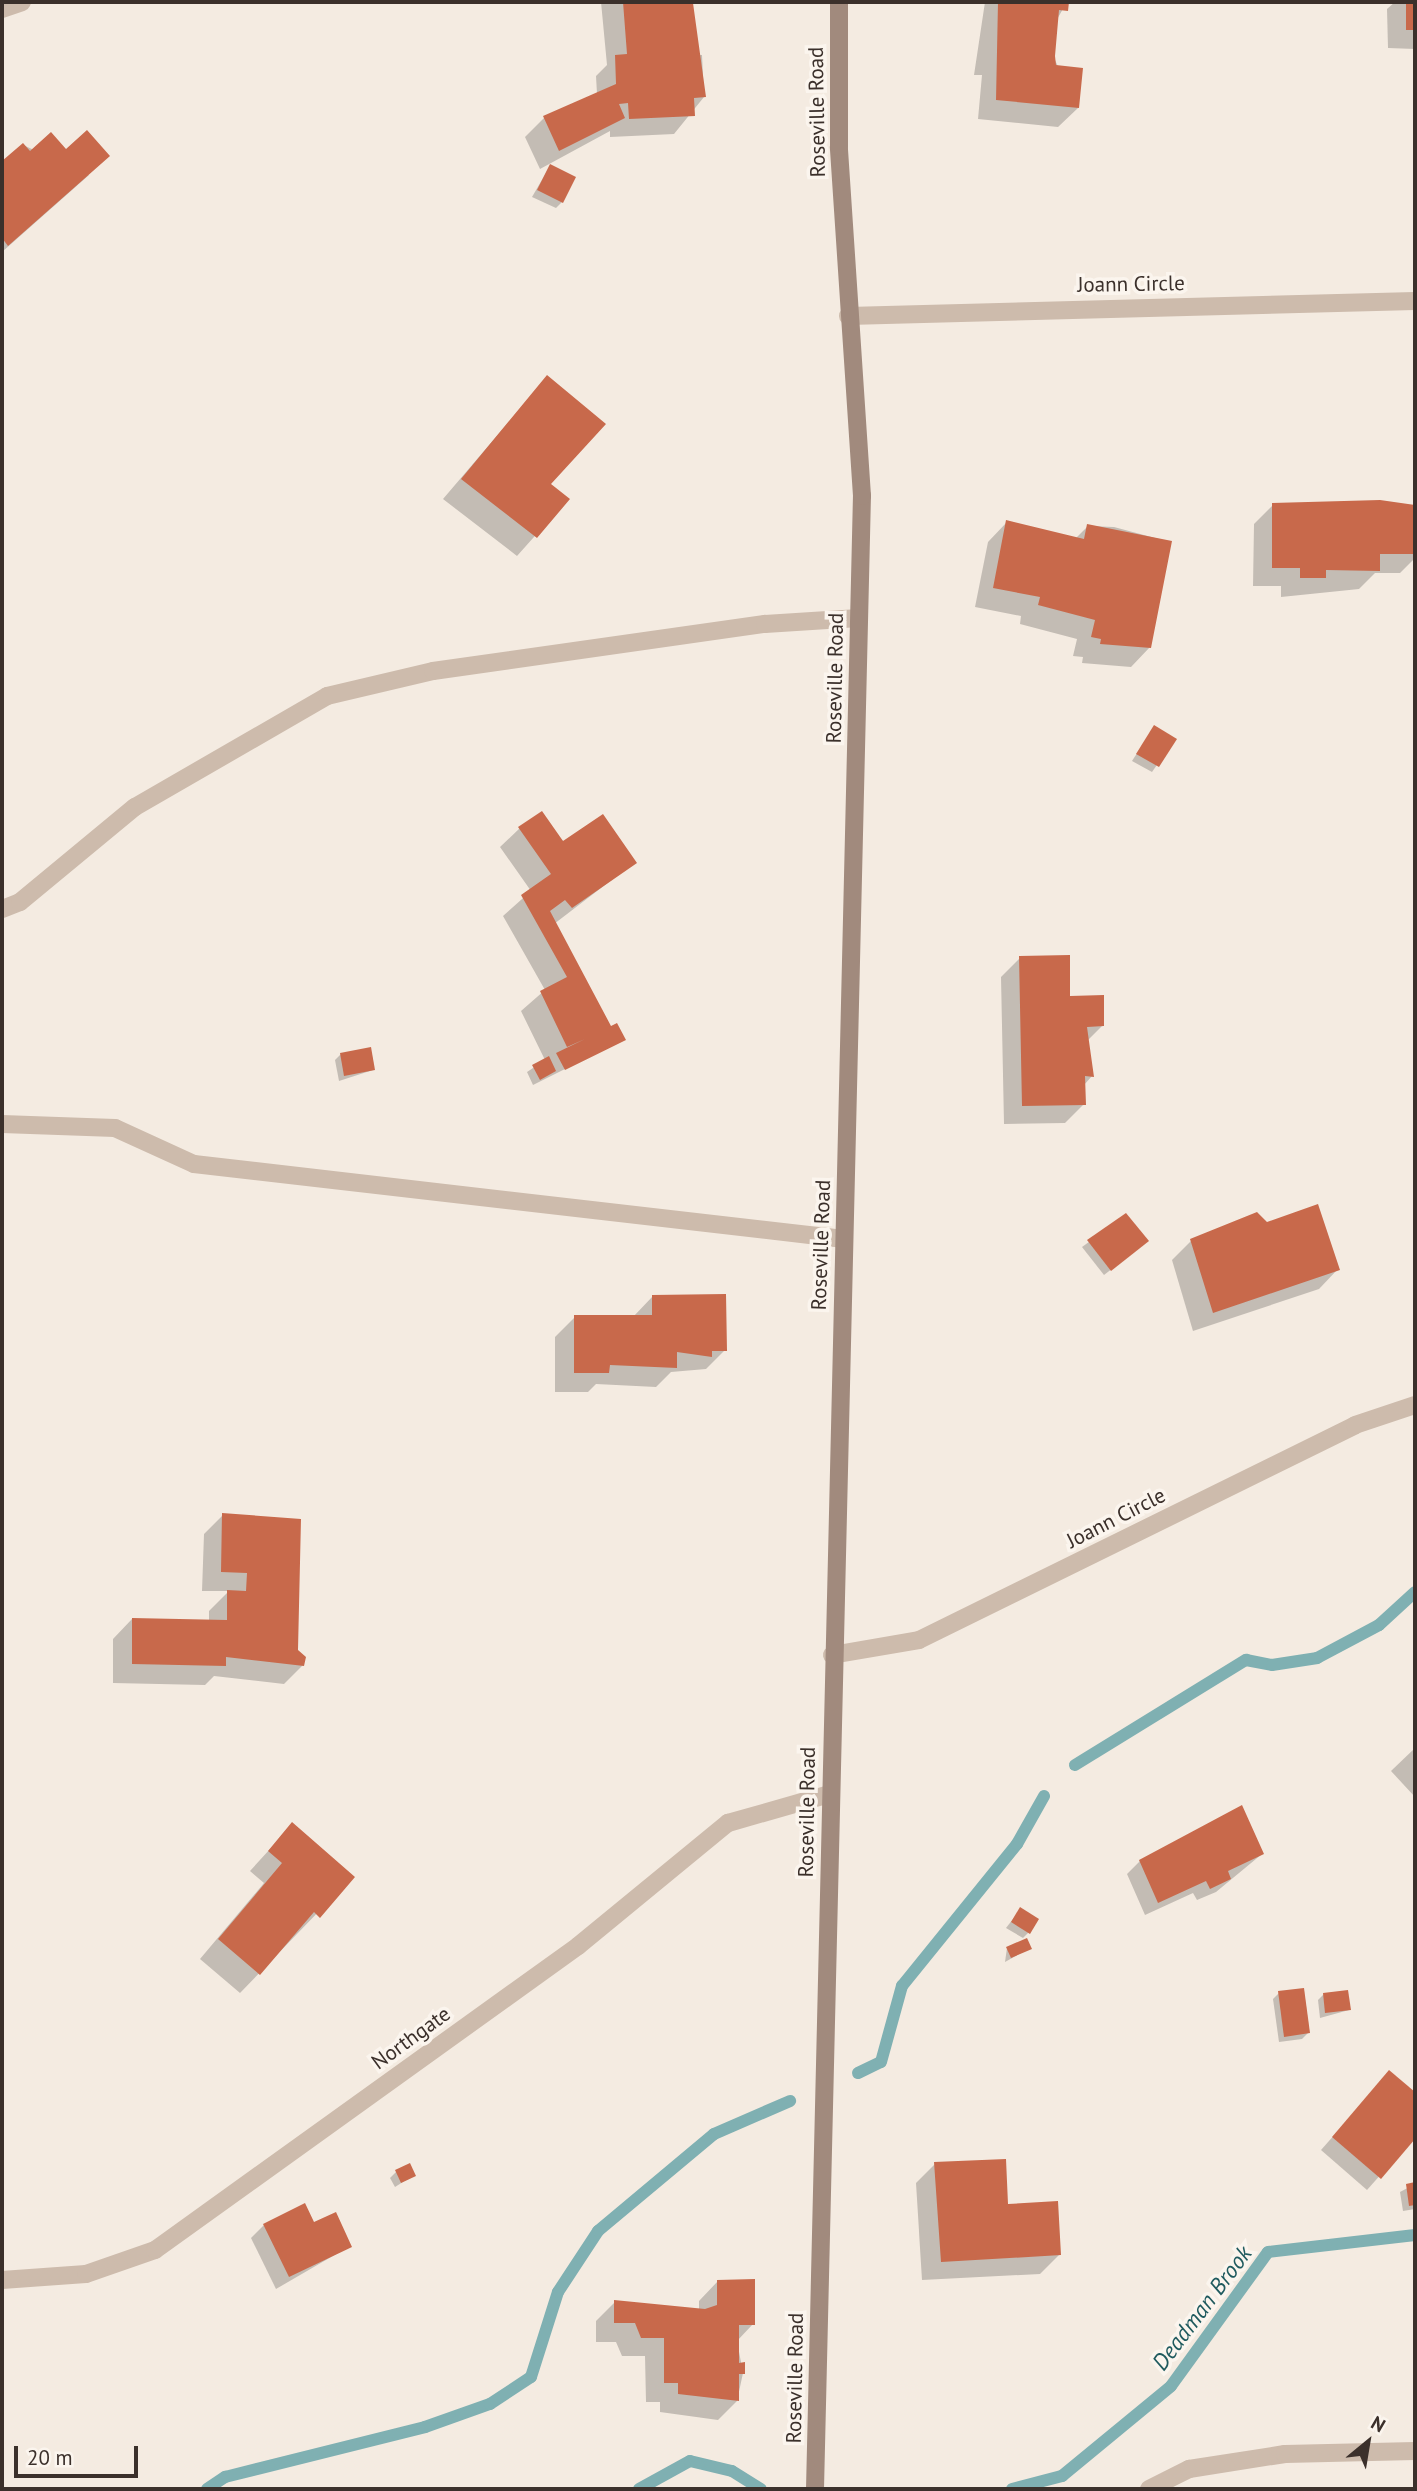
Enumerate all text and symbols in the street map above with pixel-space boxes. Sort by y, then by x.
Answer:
street label: Roseville Road [803,47,831,177]
street label: Joann Circle [1077,270,1185,298]
street label: Roseville Road [821,613,849,743]
street label: Roseville Road [806,1179,836,1311]
street label: Joann Circle [1062,1482,1170,1554]
street label: Roseville Road [793,1747,821,1877]
street label: Northgate [367,2001,455,2075]
water label: Deadman Brook [1146,2240,1258,2376]
street label: Roseville Road [781,2313,809,2443]
north arrow [1333,2407,1403,2477]
text: N [1367,2410,1390,2437]
scale bar [18,2432,142,2476]
text: 20 m [27,2444,73,2471]

